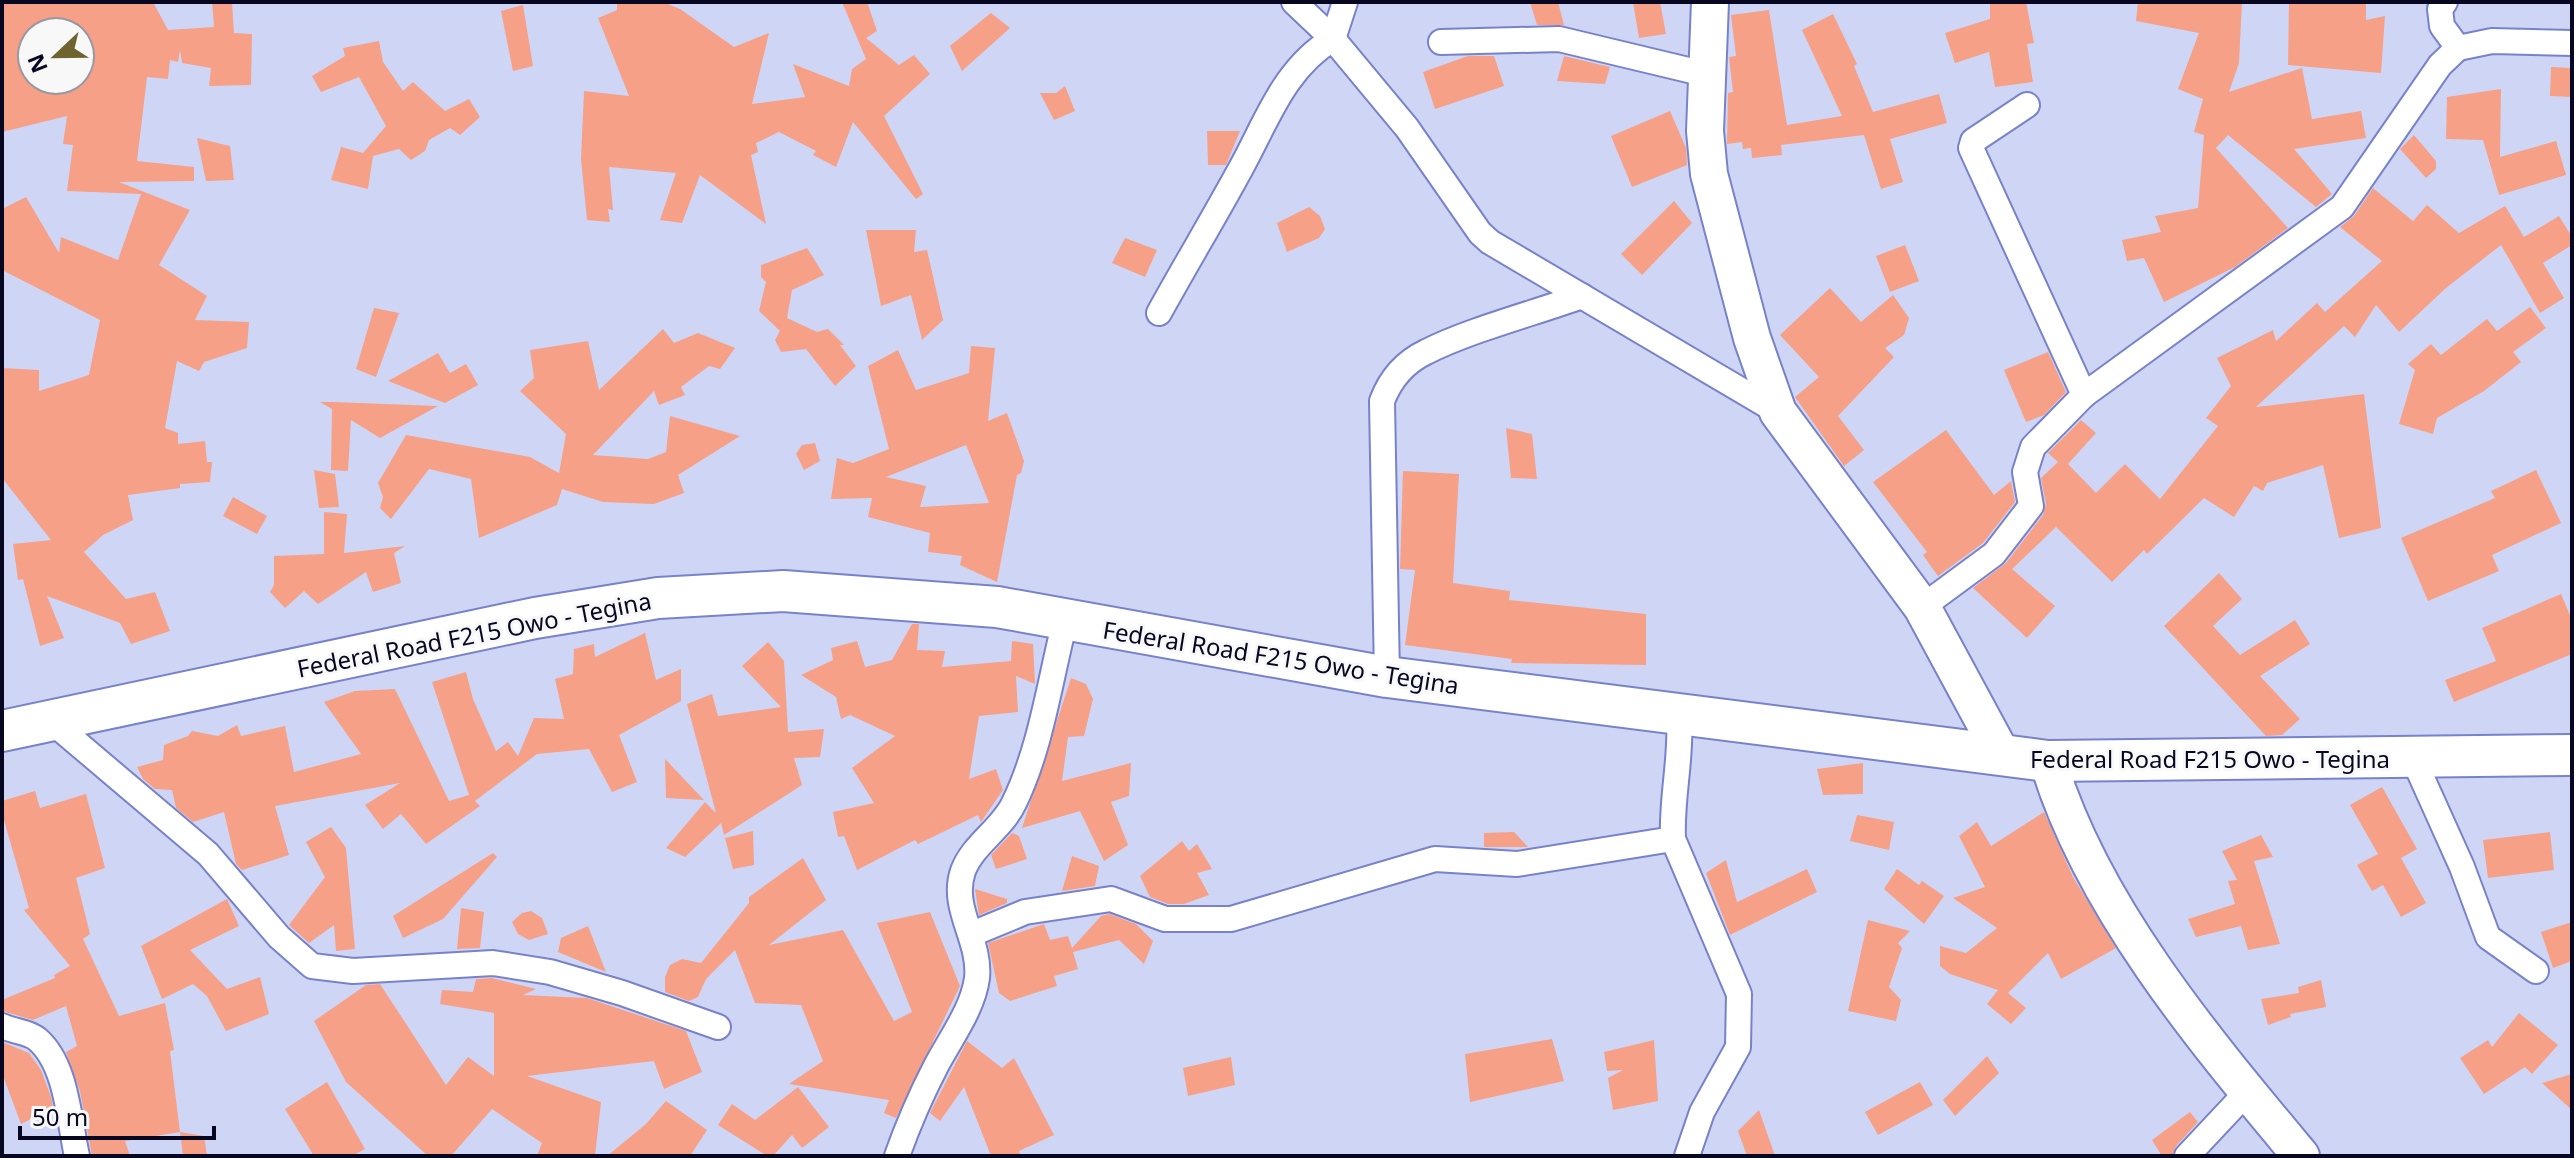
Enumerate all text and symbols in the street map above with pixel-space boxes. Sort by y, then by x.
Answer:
north arrow [16,16,96,96]
text: N [19,50,54,78]
street label: Federal Road F215 Owo - Tegina [294,583,654,685]
street label: Federal Road F215 Owo - Tegina [1101,613,1461,701]
street label: Federal Road F215 Owo - Tegina [2030,742,2390,775]
scale bar [20,1090,214,1140]
text: 50 m [32,1100,88,1133]

